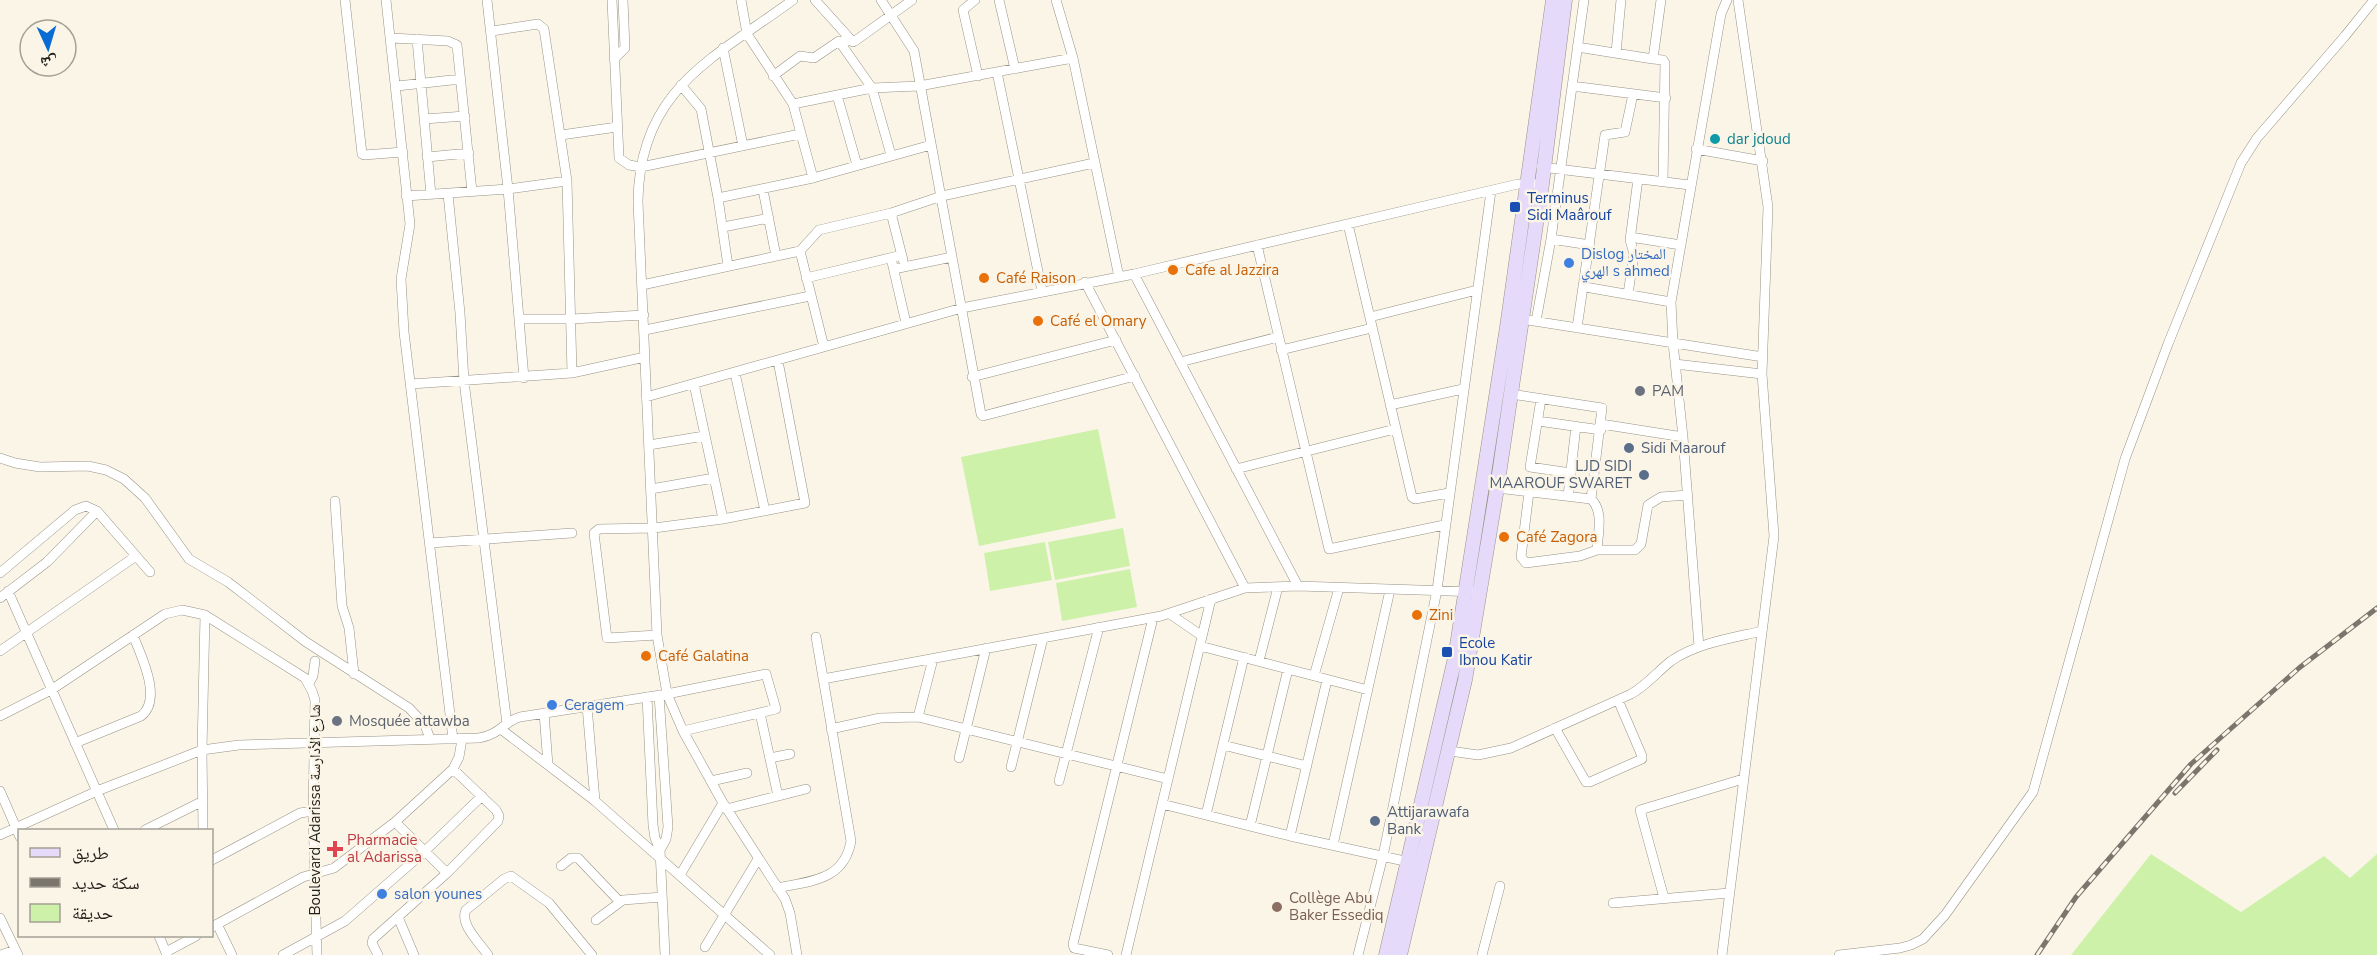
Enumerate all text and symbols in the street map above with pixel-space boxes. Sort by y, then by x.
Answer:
north arrow [18,18,78,78]
text: ش [40,50,58,74]
place label: dar jdoud [1727,129,1791,149]
marker: dar jdoud [1708,132,1722,146]
place label: Terminus Sidi Maârouf [1527,188,1613,225]
marker: Terminus Sidi Maârouf [1508,200,1522,214]
place label: Dislog المختار الهري s ahmed [1581,244,1670,283]
marker: Dislog المختار الهري s ahmed [1562,256,1576,270]
place label: Cafe al Jazzira [1185,260,1279,280]
marker: Cafe al Jazzira [1166,263,1180,277]
place label: Café Raison [996,268,1076,288]
marker: Café Raison [977,271,991,285]
place label: Café el Omary [1050,311,1147,331]
marker: Café el Omary [1031,314,1045,328]
place label: PAM [1652,381,1684,401]
marker: PAM [1633,384,1647,398]
place label: Sidi Maarouf [1641,438,1727,458]
marker: Sidi Maarouf [1622,441,1636,455]
place label: LJD SIDI MAAROUF SWARET [1490,456,1632,493]
marker: LJD SIDI MAAROUF SWARET [1637,468,1651,482]
place label: Café Zagora [1516,527,1597,547]
marker: Café Zagora [1497,530,1511,544]
place label: Zini [1429,605,1453,625]
marker: Zini [1410,608,1424,622]
place label: Ecole Ibnou Katir [1459,633,1533,670]
marker: Ecole Ibnou Katir [1440,645,1454,659]
place label: Café Galatina [658,646,749,666]
marker: Café Galatina [639,649,653,663]
place label: Ceragem [564,695,624,715]
marker: Ceragem [545,698,559,712]
street label: Boulevard Adarissa شارع الأدارسة [305,704,325,916]
place label: Mosquée attawba [349,711,470,731]
marker: Mosquée attawba [330,714,344,728]
place label: Attijarawafa Bank [1387,802,1469,839]
marker: Attijarawafa Bank [1368,814,1382,828]
legend [18,829,213,937]
place label: Pharmacie al Adarissa [347,830,422,867]
text: طريق [72,841,109,865]
marker: Pharmacie al Adarissa [328,842,342,856]
text: سكة حديد [72,871,140,895]
place label: salon younes [394,884,482,904]
marker: salon younes [375,887,389,901]
place label: Collège Abu Baker Essediq [1289,888,1384,925]
marker: Collège Abu Baker Essediq [1270,900,1284,914]
text: حديقة [72,901,113,925]

